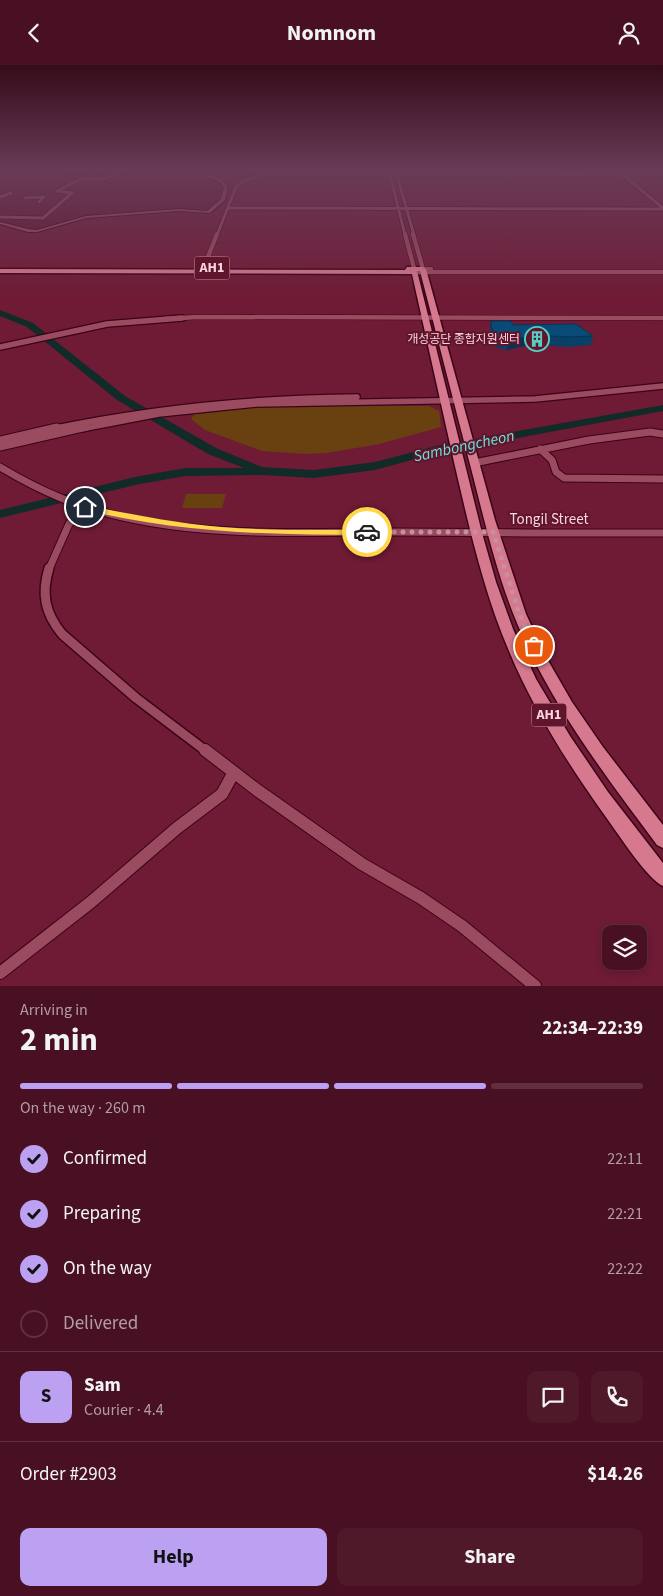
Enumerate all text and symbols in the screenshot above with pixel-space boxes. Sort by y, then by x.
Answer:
text: Nomnom [287,17,376,49]
icon: back [20,19,48,47]
icon: person [615,19,643,47]
road number: AH1 [194,257,230,279]
building icon: 개성공단 종합지원센터 [524,326,550,352]
place label: 개성공단 종합지원센터 [407,331,520,348]
water label: Sambongcheon [411,425,517,467]
pin [64,486,106,528]
icon: home [71,493,99,521]
courier [342,507,392,557]
street label: Tongil Street [509,509,589,530]
icon: car [353,518,381,546]
pin [513,625,555,667]
icon: bag [520,632,548,660]
road number: AH1 [532,703,566,727]
map controls [602,925,647,970]
button: layers [602,925,647,970]
text: Arriving in [20,999,88,1021]
text: 22:34–22:39 [542,1015,643,1042]
text: 2 min [20,1017,98,1063]
text: On the way · 260 m [20,1097,145,1119]
icon: check [20,1145,48,1173]
text: Confirmed [63,1145,147,1172]
text: 22:11 [607,1148,643,1170]
icon: check [20,1200,48,1228]
text: Preparing [63,1200,141,1227]
text: 22:21 [607,1203,643,1225]
icon: check [20,1255,48,1283]
text: On the way [63,1255,152,1282]
text: 22:22 [607,1258,643,1280]
text: Delivered [63,1310,138,1337]
button: chat [527,1371,579,1423]
button: phone [591,1371,643,1423]
text: Sam [84,1372,121,1399]
text: S [41,1383,51,1410]
text: Courier · 4.4 [84,1399,164,1421]
text: Order #2903 [20,1461,117,1488]
text: $14.26 [587,1461,643,1488]
button: Help [20,1528,327,1586]
button: Share [337,1528,643,1586]

